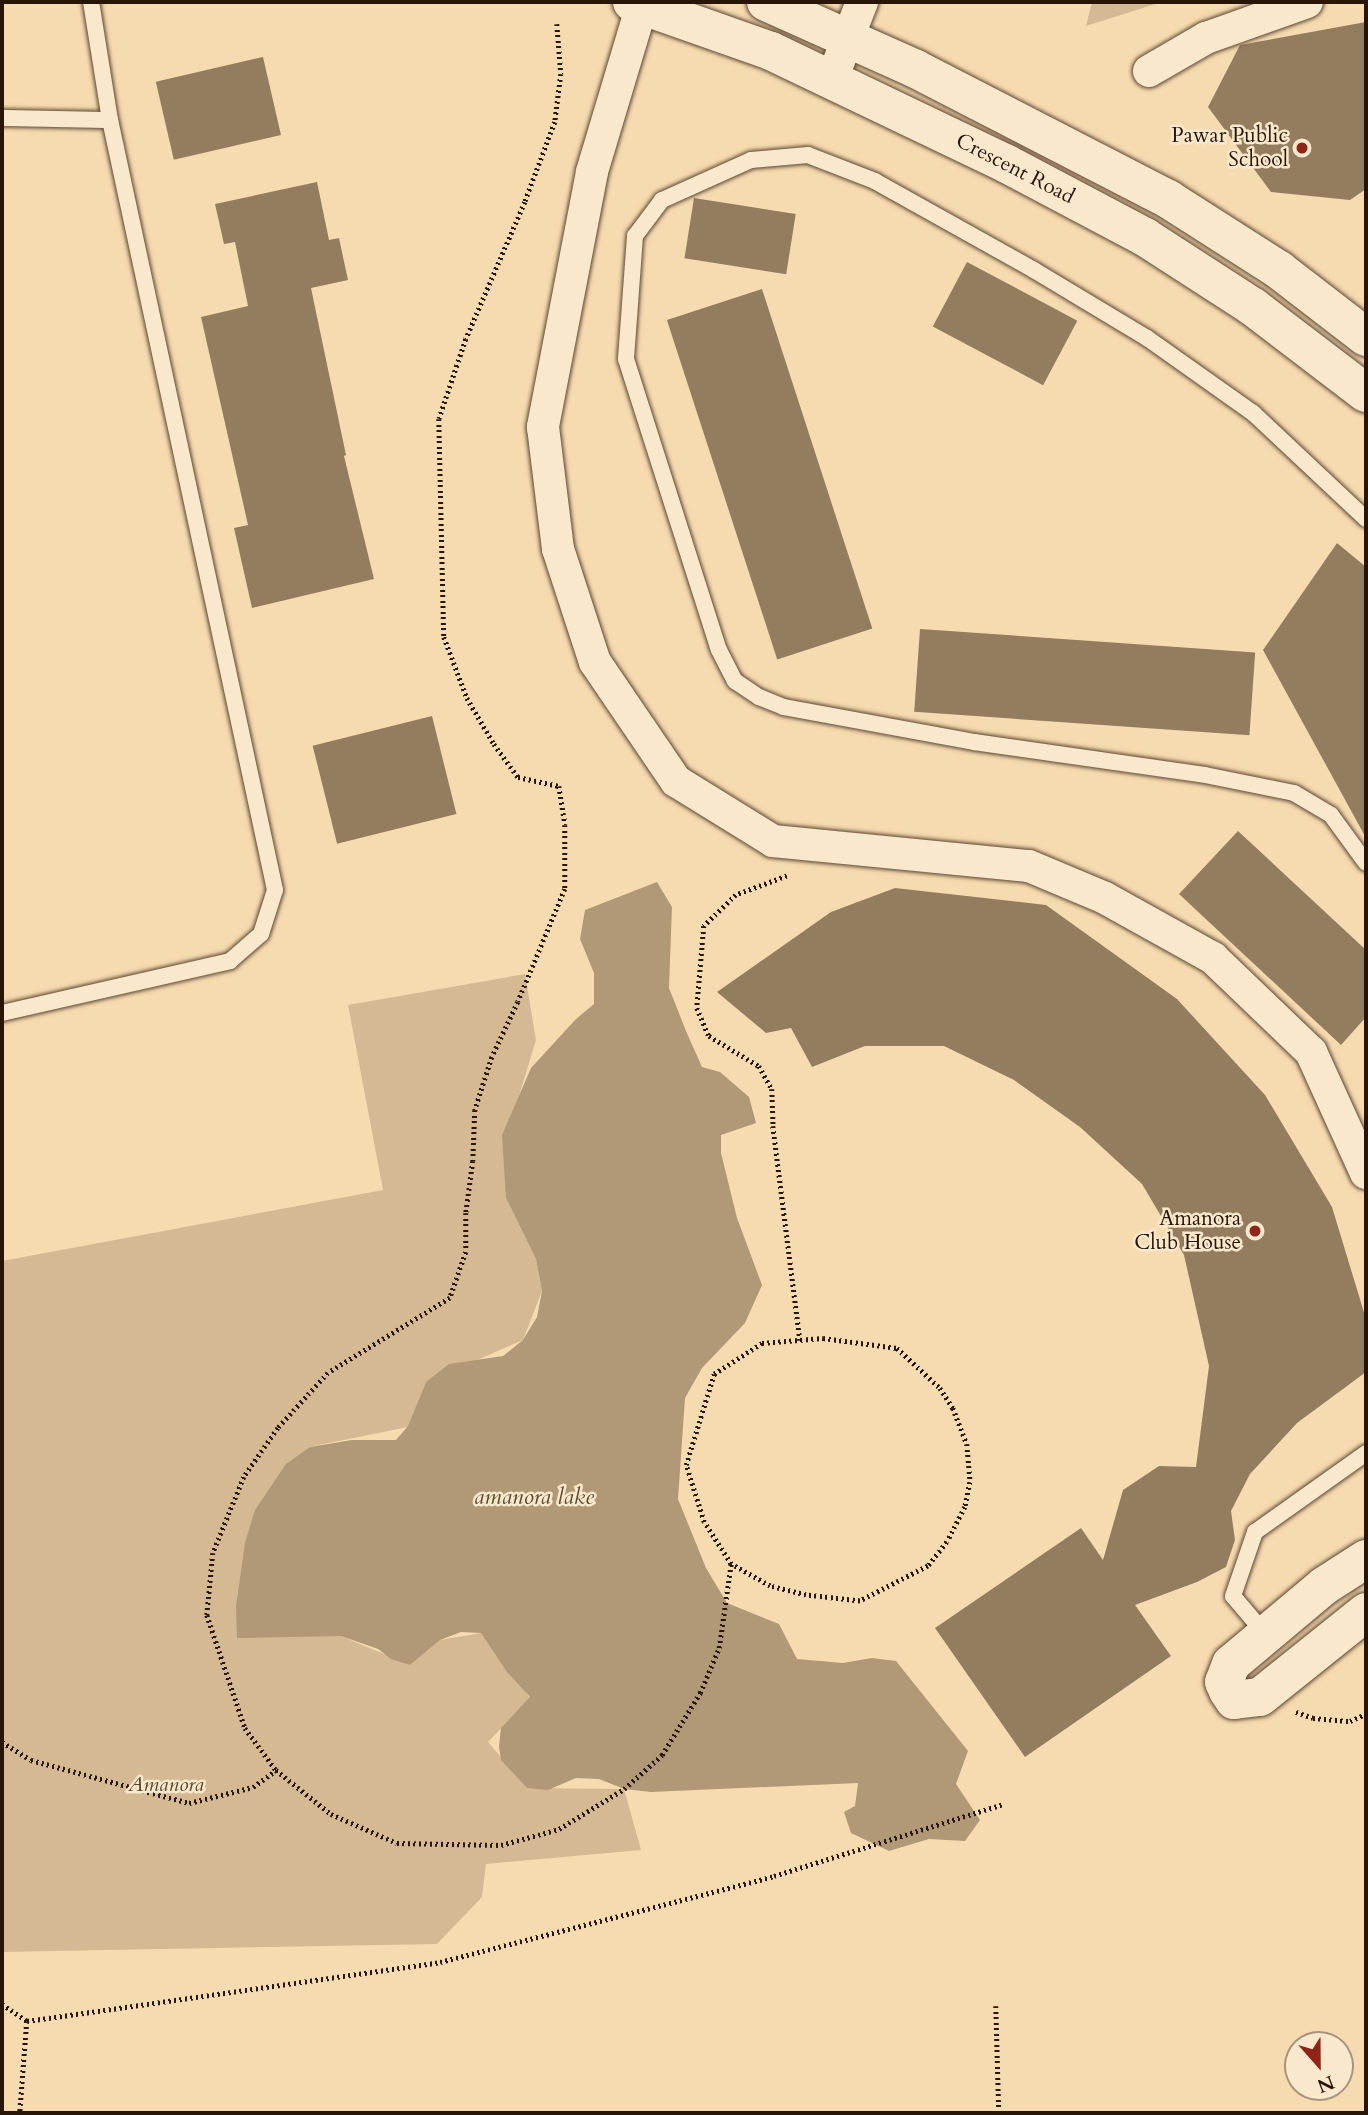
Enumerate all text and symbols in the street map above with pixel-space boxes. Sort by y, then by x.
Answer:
place label: Pawar Public School [1171,123,1288,173]
street label: Crescent Road [951,128,1079,210]
marker: Pawar Public School [1294,140,1310,156]
place label: Amanora Club House [1134,1206,1241,1256]
marker: Amanora Club House [1247,1223,1263,1239]
water label: amanora lake [474,1483,594,1511]
park label: Amanora [128,1772,204,1798]
north arrow [1284,2031,1354,2101]
text: N [1313,2069,1338,2099]

